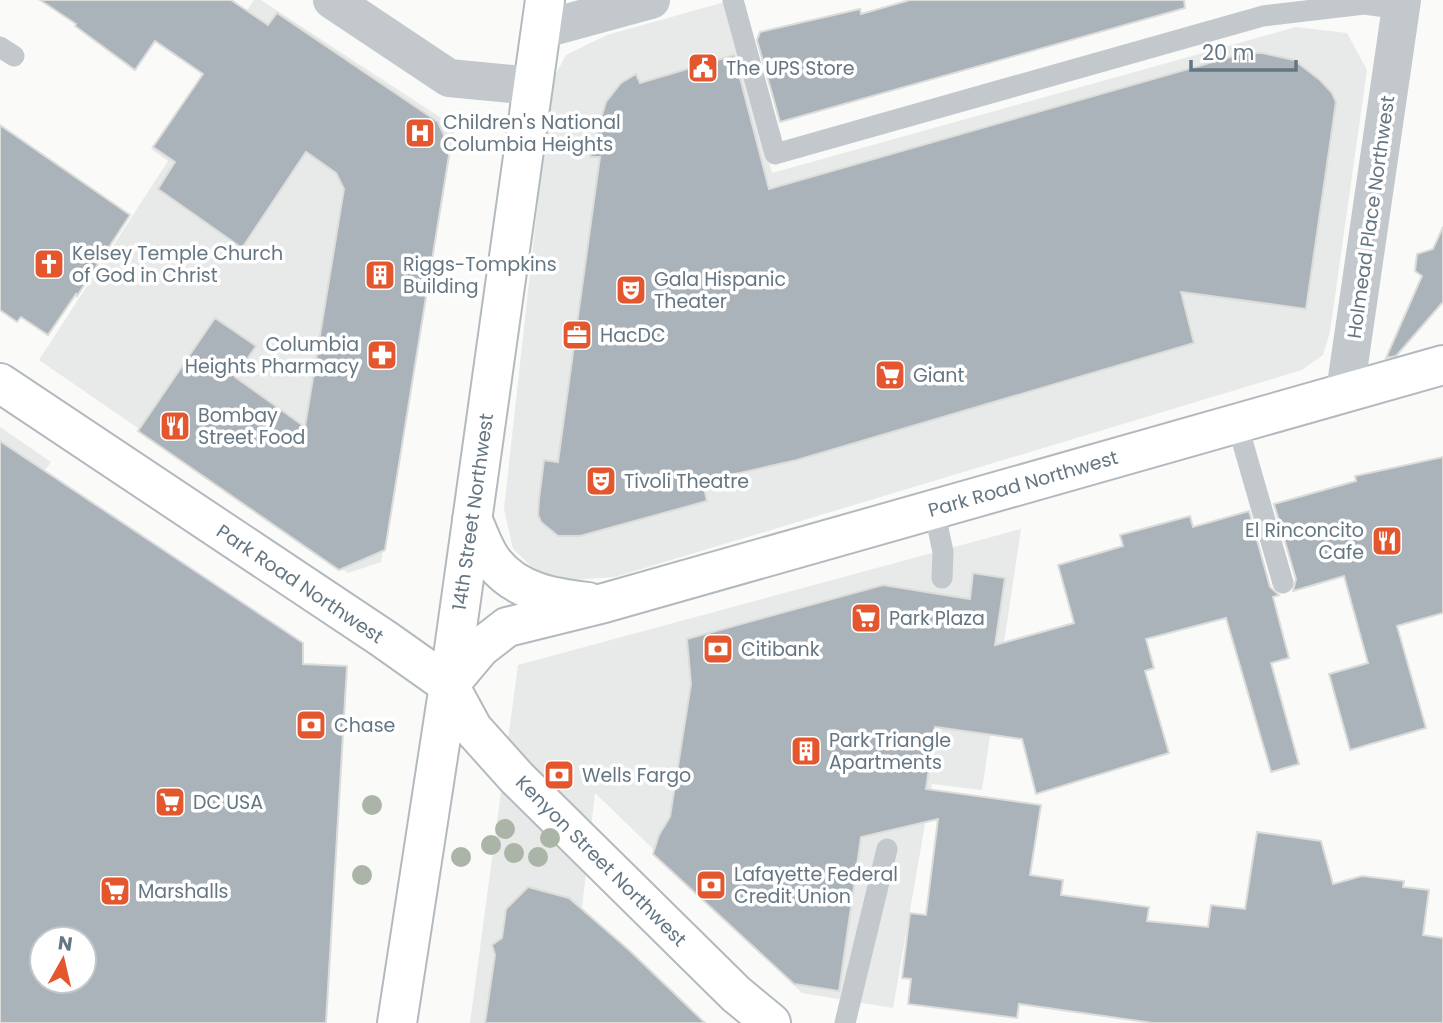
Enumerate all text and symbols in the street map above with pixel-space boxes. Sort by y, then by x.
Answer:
scale bar [1191,28,1296,72]
text: 20 m [1202,38,1255,67]
public building icon: The UPS Store [686,51,720,85]
place label: The UPS Store [726,55,854,82]
street label: Holmead Place Northwest [1341,94,1401,340]
place label: Children's National Columbia Heights [443,109,621,158]
hospital icon: Children's National Columbia Heights [403,116,437,150]
place label: Kelsey Temple Church of God in Christ [72,240,283,289]
church icon: Kelsey Temple Church of God in Christ [32,247,66,281]
place label: Riggs-Tompkins Building [403,251,557,300]
building icon: Riggs-Tompkins Building [363,258,397,292]
place label: Gala Hispanic Theater [654,266,786,315]
theatre icon: Gala Hispanic Theater [614,273,648,307]
office icon: HacDC [560,318,594,352]
place label: HacDC [600,322,666,349]
place label: Columbia Heights Pharmacy [185,331,359,380]
pharmacy icon: Columbia Heights Pharmacy [365,338,399,372]
supermarket icon: Giant [873,358,907,392]
place label: Giant [913,362,964,389]
place label: Bombay Street Food [198,402,305,451]
restaurant icon: Bombay Street Food [158,409,192,443]
street label: 14th Street Northwest [446,412,500,612]
street label: Park Road Northwest [925,444,1121,524]
theatre icon: Tivoli Theatre [584,464,618,498]
place label: Tivoli Theatre [624,468,749,495]
place label: El Rinconcito Cafe [1245,517,1364,566]
street label: Park Road Northwest [211,518,389,650]
restaurant icon: El Rinconcito Cafe [1370,524,1404,558]
supermarket icon: Park Plaza [849,601,883,635]
place label: Park Plaza [889,605,985,632]
bank icon: Citibank [701,632,735,666]
place label: Citibank [741,636,820,663]
bank icon: Chase [294,708,328,742]
place label: Chase [334,712,395,739]
place label: Park Triangle Apartments [829,727,951,776]
building icon: Park Triangle Apartments [789,734,823,768]
bank icon: Wells Fargo [542,758,576,792]
place label: Wells Fargo [582,762,691,789]
street label: Kenyon Street Northwest [509,769,693,953]
supermarket icon: DC USA [153,785,187,819]
place label: DC USA [193,789,263,816]
place label: Lafayette Federal Credit Union [734,861,898,910]
bank icon: Lafayette Federal Credit Union [694,868,728,902]
supermarket icon: Marshalls [98,874,132,908]
place label: Marshalls [138,878,228,905]
north arrow [28,925,98,995]
text: N [56,929,74,958]

